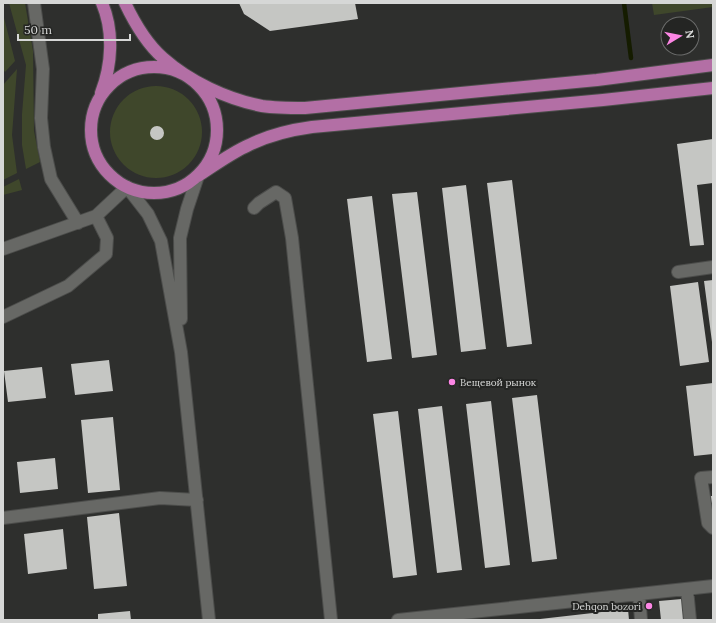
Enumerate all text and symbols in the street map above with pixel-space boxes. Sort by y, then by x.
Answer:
scale bar [18,16,130,42]
north arrow [660,16,700,56]
text: 50 m [24,22,52,37]
text: N [682,29,698,40]
place label: Вещевой рынок [460,376,537,389]
marker: Вещевой рынок [447,377,457,387]
place label: Dehqon bozori [572,600,641,613]
marker: Dehqon bozori [644,601,654,611]

